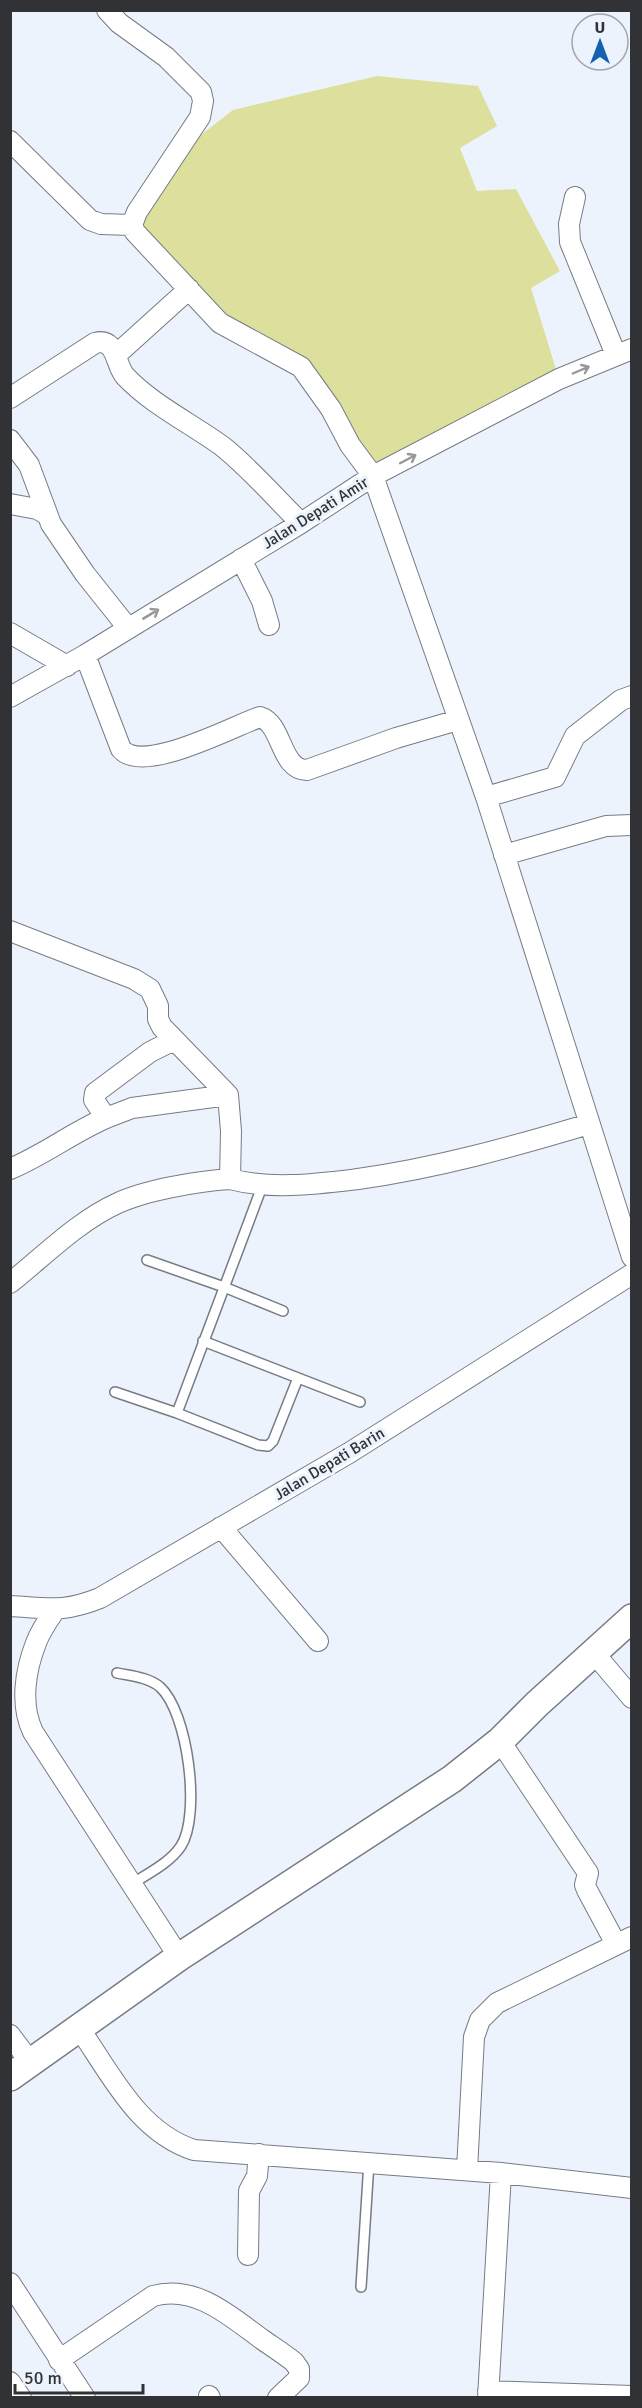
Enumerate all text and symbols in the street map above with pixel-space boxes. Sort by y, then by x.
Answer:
north arrow [570,12,630,72]
text: U [595,18,605,38]
one-way arrow [572,363,590,374]
one-way arrow [398,453,416,464]
street label: Jalan Depati Amir [259,472,372,553]
one-way arrow [142,608,159,620]
street label: Jalan Depati Barin [271,1423,388,1505]
scale bar [15,2357,142,2395]
text: 50 m [24,2367,62,2389]

